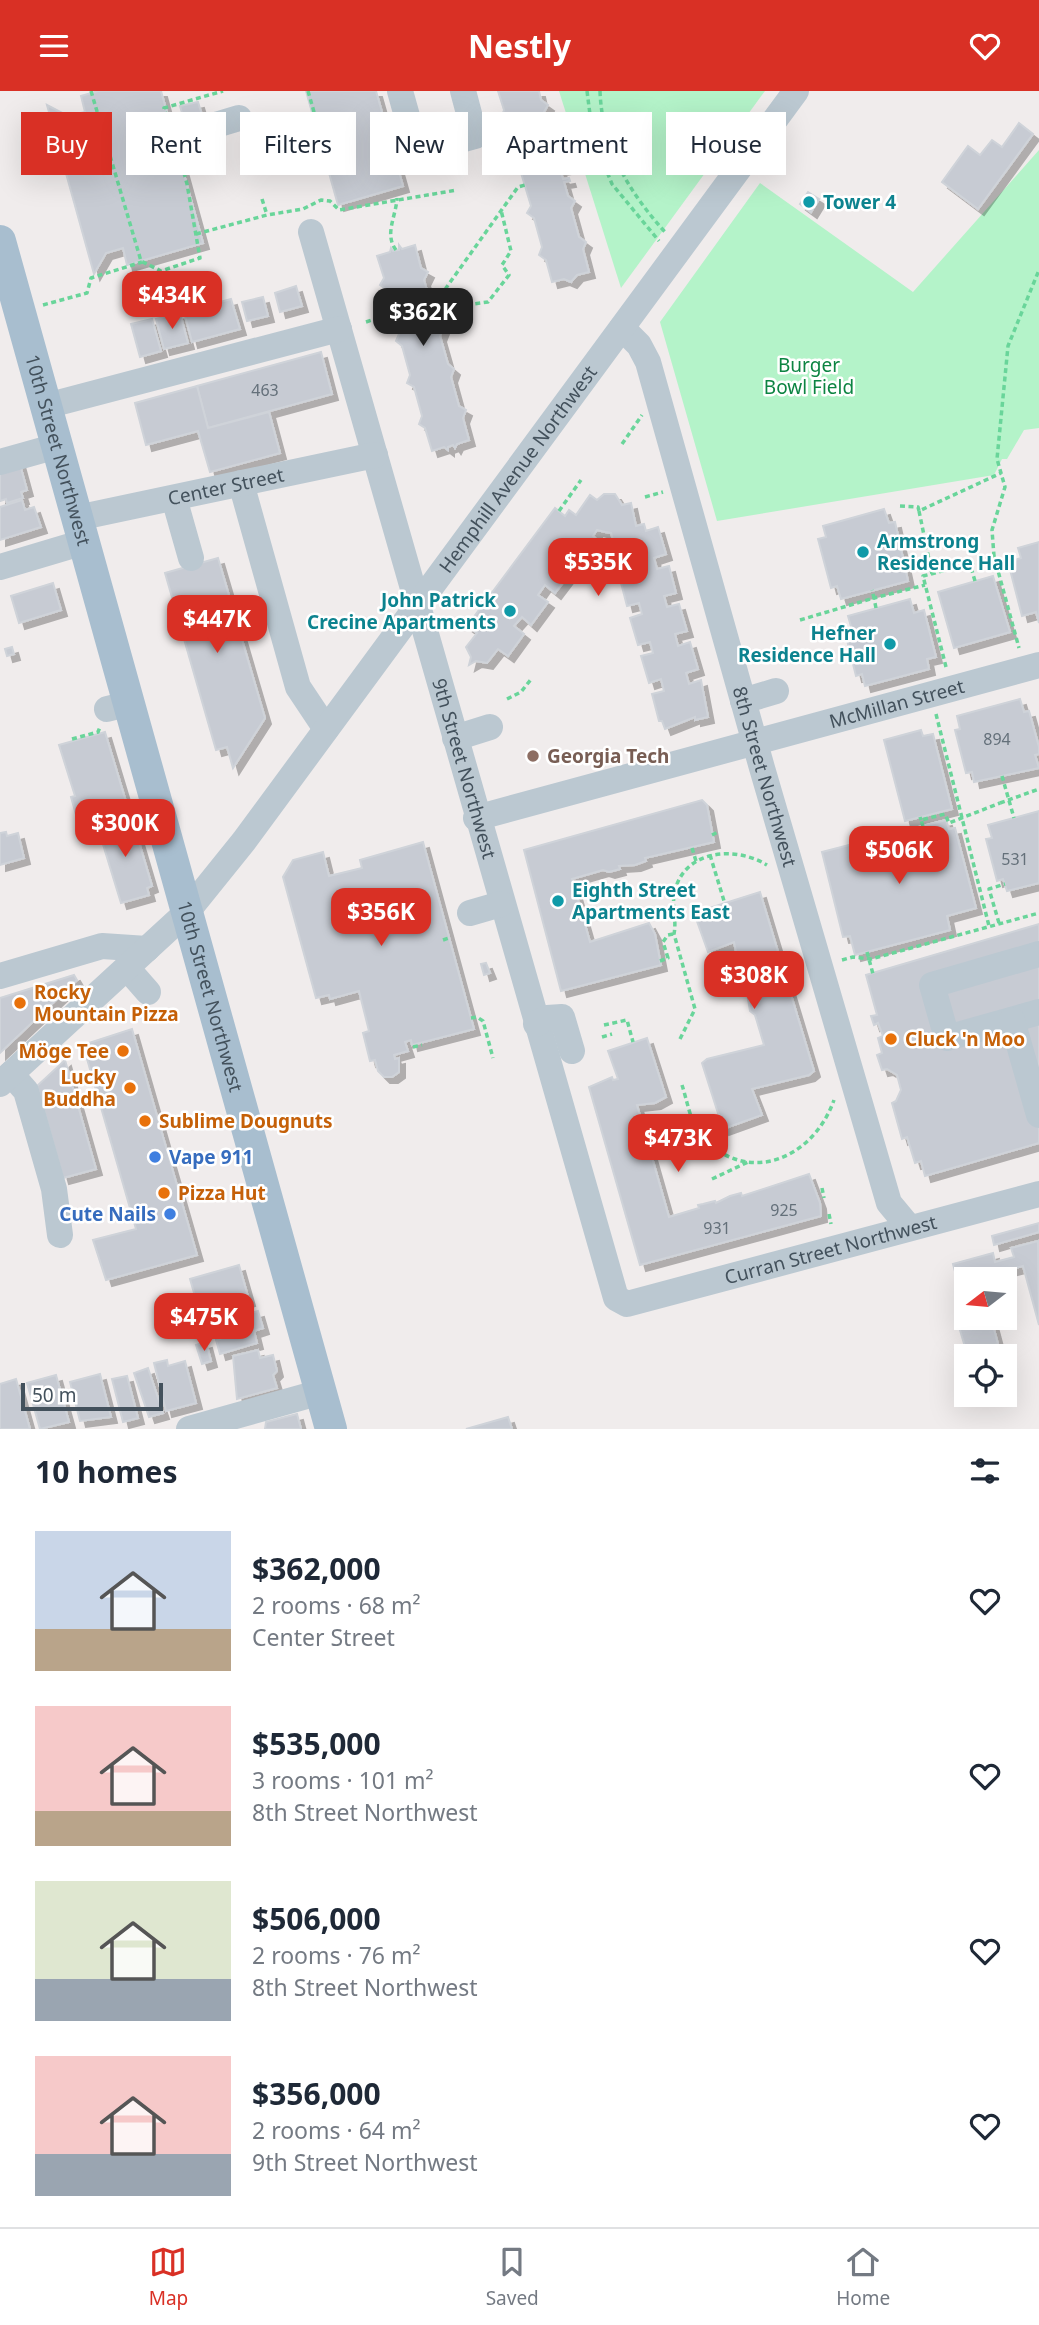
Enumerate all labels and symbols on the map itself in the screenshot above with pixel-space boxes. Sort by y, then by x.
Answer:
place label: Tower 4 [823,189,896,215]
marker: Tower 4 [801,194,817,210]
pin: $434K [123,271,221,331]
pin: $362K [374,289,472,348]
street label: 10th Street Northwest [19,351,97,549]
park label: Burger Bowl Field [764,352,854,400]
street label: Hemphill Avenue Northwest [433,360,603,578]
house number: 463 [251,379,279,401]
street label: Center Street [165,462,286,511]
place label: Armstrong Residence Hall [877,528,1015,576]
pin: $535K [549,539,647,598]
marker: Armstrong Residence Hall [855,544,871,560]
place label: John Patrick Crecine Apartments [307,587,496,635]
pin: $447K [168,595,266,655]
marker: John Patrick Crecine Apartments [502,603,518,619]
place label: Hefner Residence Hall [738,620,877,668]
marker: Hefner Residence Hall [882,636,898,652]
street label: McMillan Street [826,673,967,734]
street label: 9th Street Northwest [426,675,503,862]
street label: 8th Street Northwest [727,683,803,870]
house number: 894 [983,728,1011,750]
place label: Georgia Tech [547,743,669,769]
marker: Georgia Tech [525,748,541,764]
pin: $300K [76,799,174,859]
pin: $506K [850,827,948,886]
house number: 531 [1001,848,1029,870]
place label: Eighth Street Apartments East [572,877,730,925]
pin: $356K [332,889,430,948]
marker: Eighth Street Apartments East [550,893,566,909]
street label: 10th Street Northwest [171,898,249,1095]
pin: $308K [705,951,803,1011]
place label: Rocky Mountain Pizza [34,979,179,1027]
marker: Rocky Mountain Pizza [12,995,28,1011]
place label: Cluck 'n Moo [905,1026,1025,1052]
marker: Cluck 'n Moo [883,1031,899,1047]
place label: Möge Tee [19,1038,109,1064]
marker: Möge Tee [115,1043,131,1059]
place label: Lucky Buddha [43,1064,116,1112]
marker: Lucky Buddha [122,1080,138,1096]
place label: Sublime Dougnuts [159,1108,333,1134]
marker: Sublime Dougnuts [137,1113,153,1129]
pin: $473K [629,1115,727,1174]
place label: Vape 911 [169,1144,253,1170]
marker: Vape 911 [147,1149,163,1165]
place label: Pizza Hut [178,1180,266,1206]
marker: Pizza Hut [156,1185,172,1201]
house number: 925 [770,1199,798,1221]
place label: Cute Nails [59,1201,156,1227]
marker: Cute Nails [162,1206,178,1222]
street label: Curran Street Northwest [722,1209,940,1290]
house number: 931 [703,1217,731,1239]
north arrow [954,1267,1017,1330]
pin: $475K [155,1293,253,1353]
scale bar [21,1380,163,1412]

